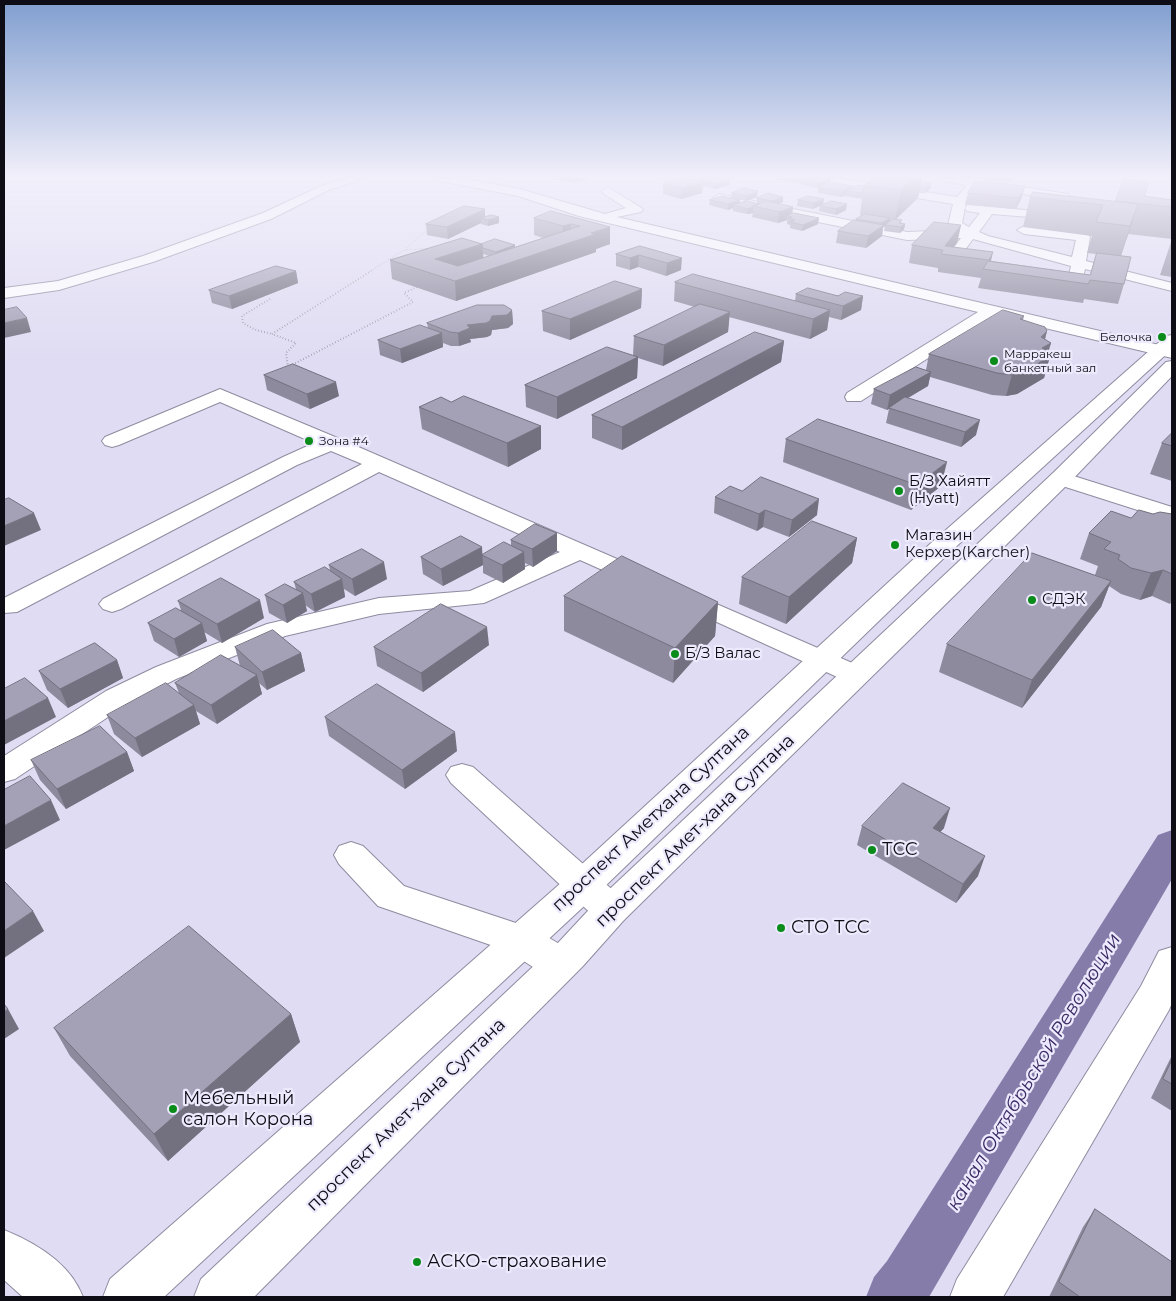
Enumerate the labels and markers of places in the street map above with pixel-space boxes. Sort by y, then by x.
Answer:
place label: Белочка [1100,330,1152,344]
marker: Белочка [1156,331,1168,343]
place label: Марракеш банкетный зал [1004,347,1096,375]
marker: Марракеш банкетный зал [988,355,1000,367]
place label: Зона #4 [319,434,369,448]
marker: Зона #4 [303,435,315,447]
place label: Б/З Хайятт (Hyatt) [909,473,990,508]
marker: Б/З Хайятт (Hyatt) [893,485,905,497]
place label: Магазин Керхер(Karcher) [905,527,1030,562]
marker: Магазин Керхер(Karcher) [889,539,901,551]
place label: СДЭК [1042,591,1085,609]
marker: СДЭК [1026,594,1038,606]
place label: Б/З Валас [685,645,761,663]
marker: Б/З Валас [669,648,681,660]
place label: ТСС [882,839,918,861]
marker: ТСС [866,844,878,856]
place label: СТО ТСС [791,917,870,939]
marker: СТО ТСС [775,922,787,934]
place label: Мебельный салон Корона [183,1088,313,1130]
marker: Мебельный салон Корона [167,1103,179,1115]
place label: АСКО-страхование [427,1251,607,1273]
marker: АСКО-страхование [411,1256,423,1268]

